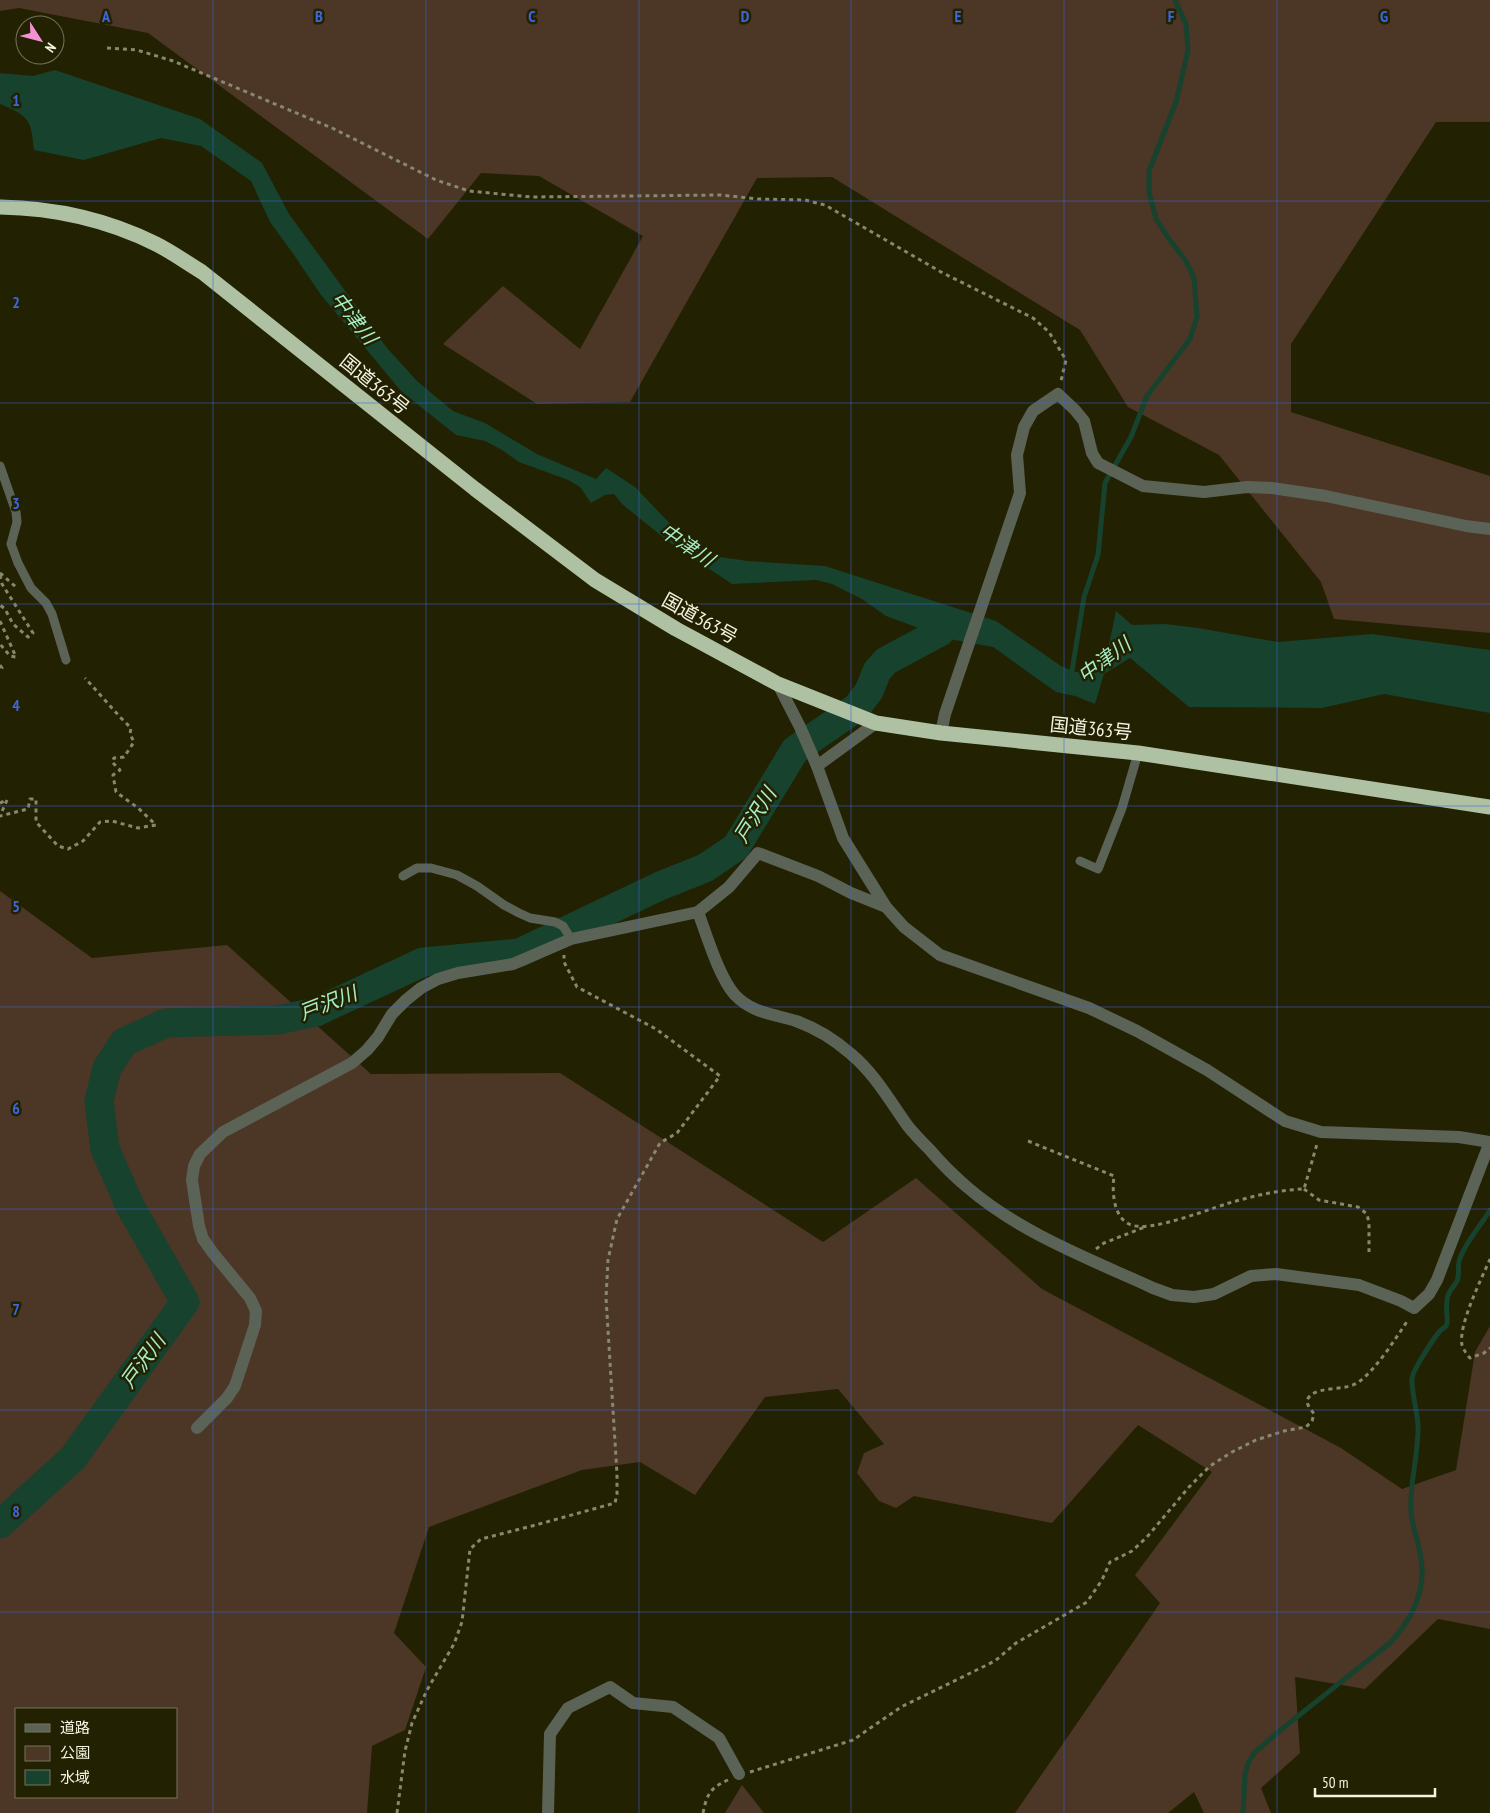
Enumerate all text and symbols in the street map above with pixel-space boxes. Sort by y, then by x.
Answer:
text: A [101,6,111,26]
text: B [315,6,323,26]
text: C [528,6,536,26]
text: D [741,6,750,26]
text: E [955,6,962,26]
text: F [1168,6,1175,26]
text: G [1380,6,1388,26]
north arrow [15,15,65,65]
text: N [41,39,60,56]
text: 1 [12,90,20,110]
water label: 中津川 [325,286,384,351]
text: 2 [12,292,20,312]
street label: 国道363号 [335,349,415,419]
text: 3 [12,493,20,513]
water label: 中津川 [655,517,721,574]
street label: 国道363号 [658,587,742,649]
water label: 中津川 [1072,630,1137,688]
text: 4 [12,695,20,715]
street label: 国道363号 [1049,712,1133,744]
water label: 戸沢川 [728,781,783,847]
text: 5 [12,896,20,916]
water label: 戸沢川 [295,979,363,1026]
text: 6 [12,1098,20,1118]
text: 7 [12,1299,20,1319]
water label: 戸沢川 [115,1327,172,1393]
text: 8 [12,1501,20,1521]
legend [15,1708,178,1798]
text: 道路 [60,1718,90,1737]
text: 公園 [60,1743,90,1762]
scale bar [1315,1766,1435,1798]
text: 水域 [60,1768,90,1787]
text: 50 m [1322,1773,1348,1792]

